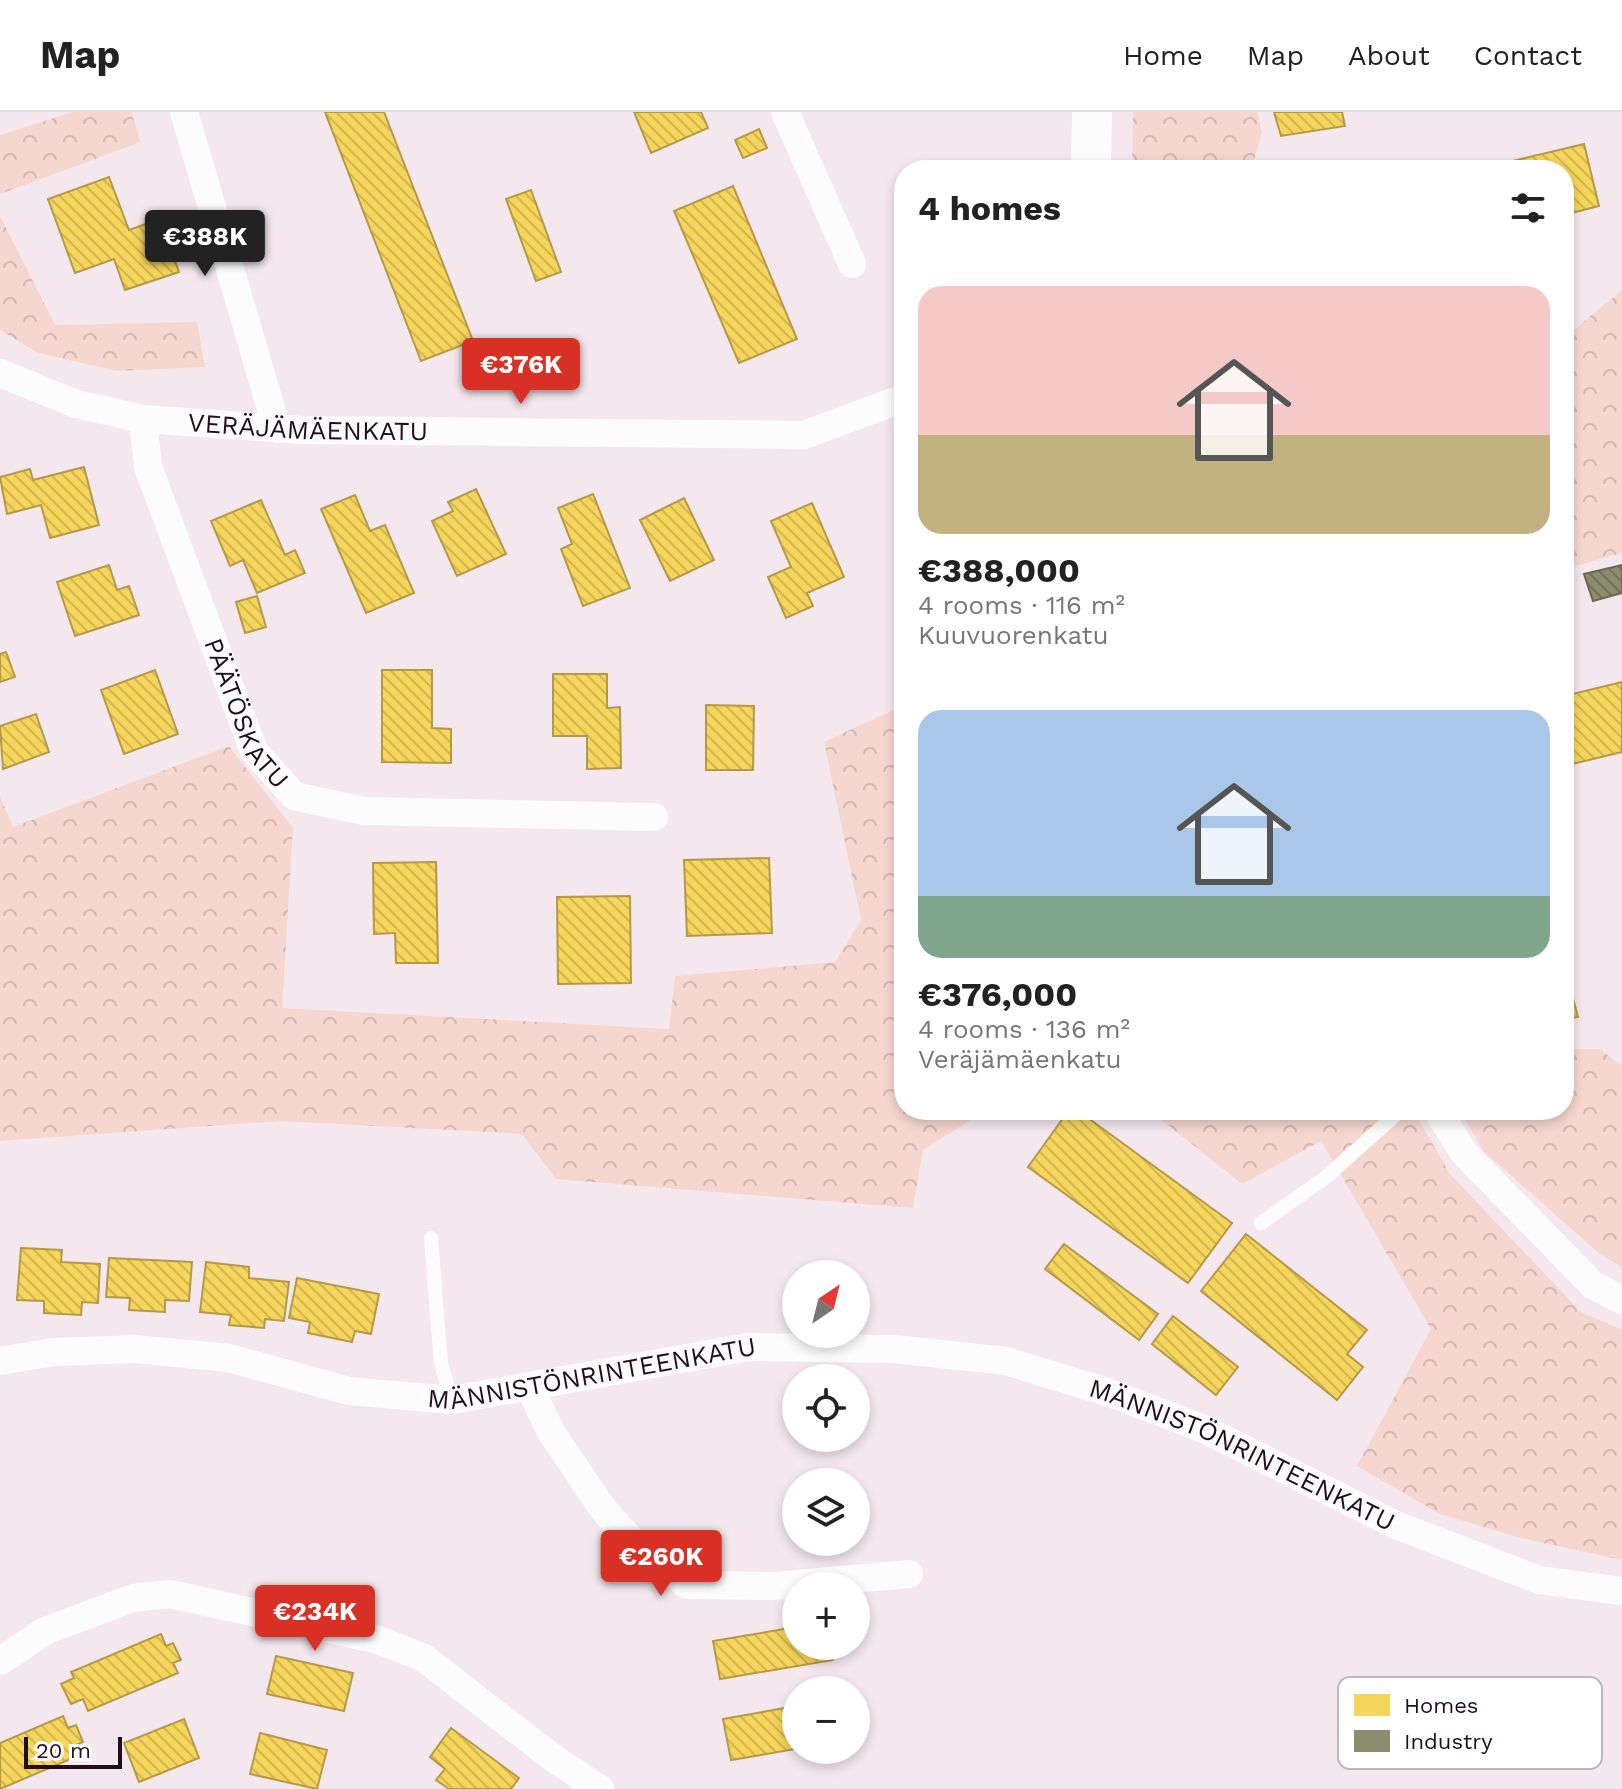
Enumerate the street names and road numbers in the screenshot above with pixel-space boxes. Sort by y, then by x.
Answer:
street label: VERÄJÄMÄENKATU [187,407,428,446]
street label: PÄÄTÖSKATU [198,634,295,794]
street label: MÄNNISTÖNRINTEENKATU [426,1331,758,1415]
street label: MÄNNISTÖNRINTEENKATU [1086,1373,1400,1537]

